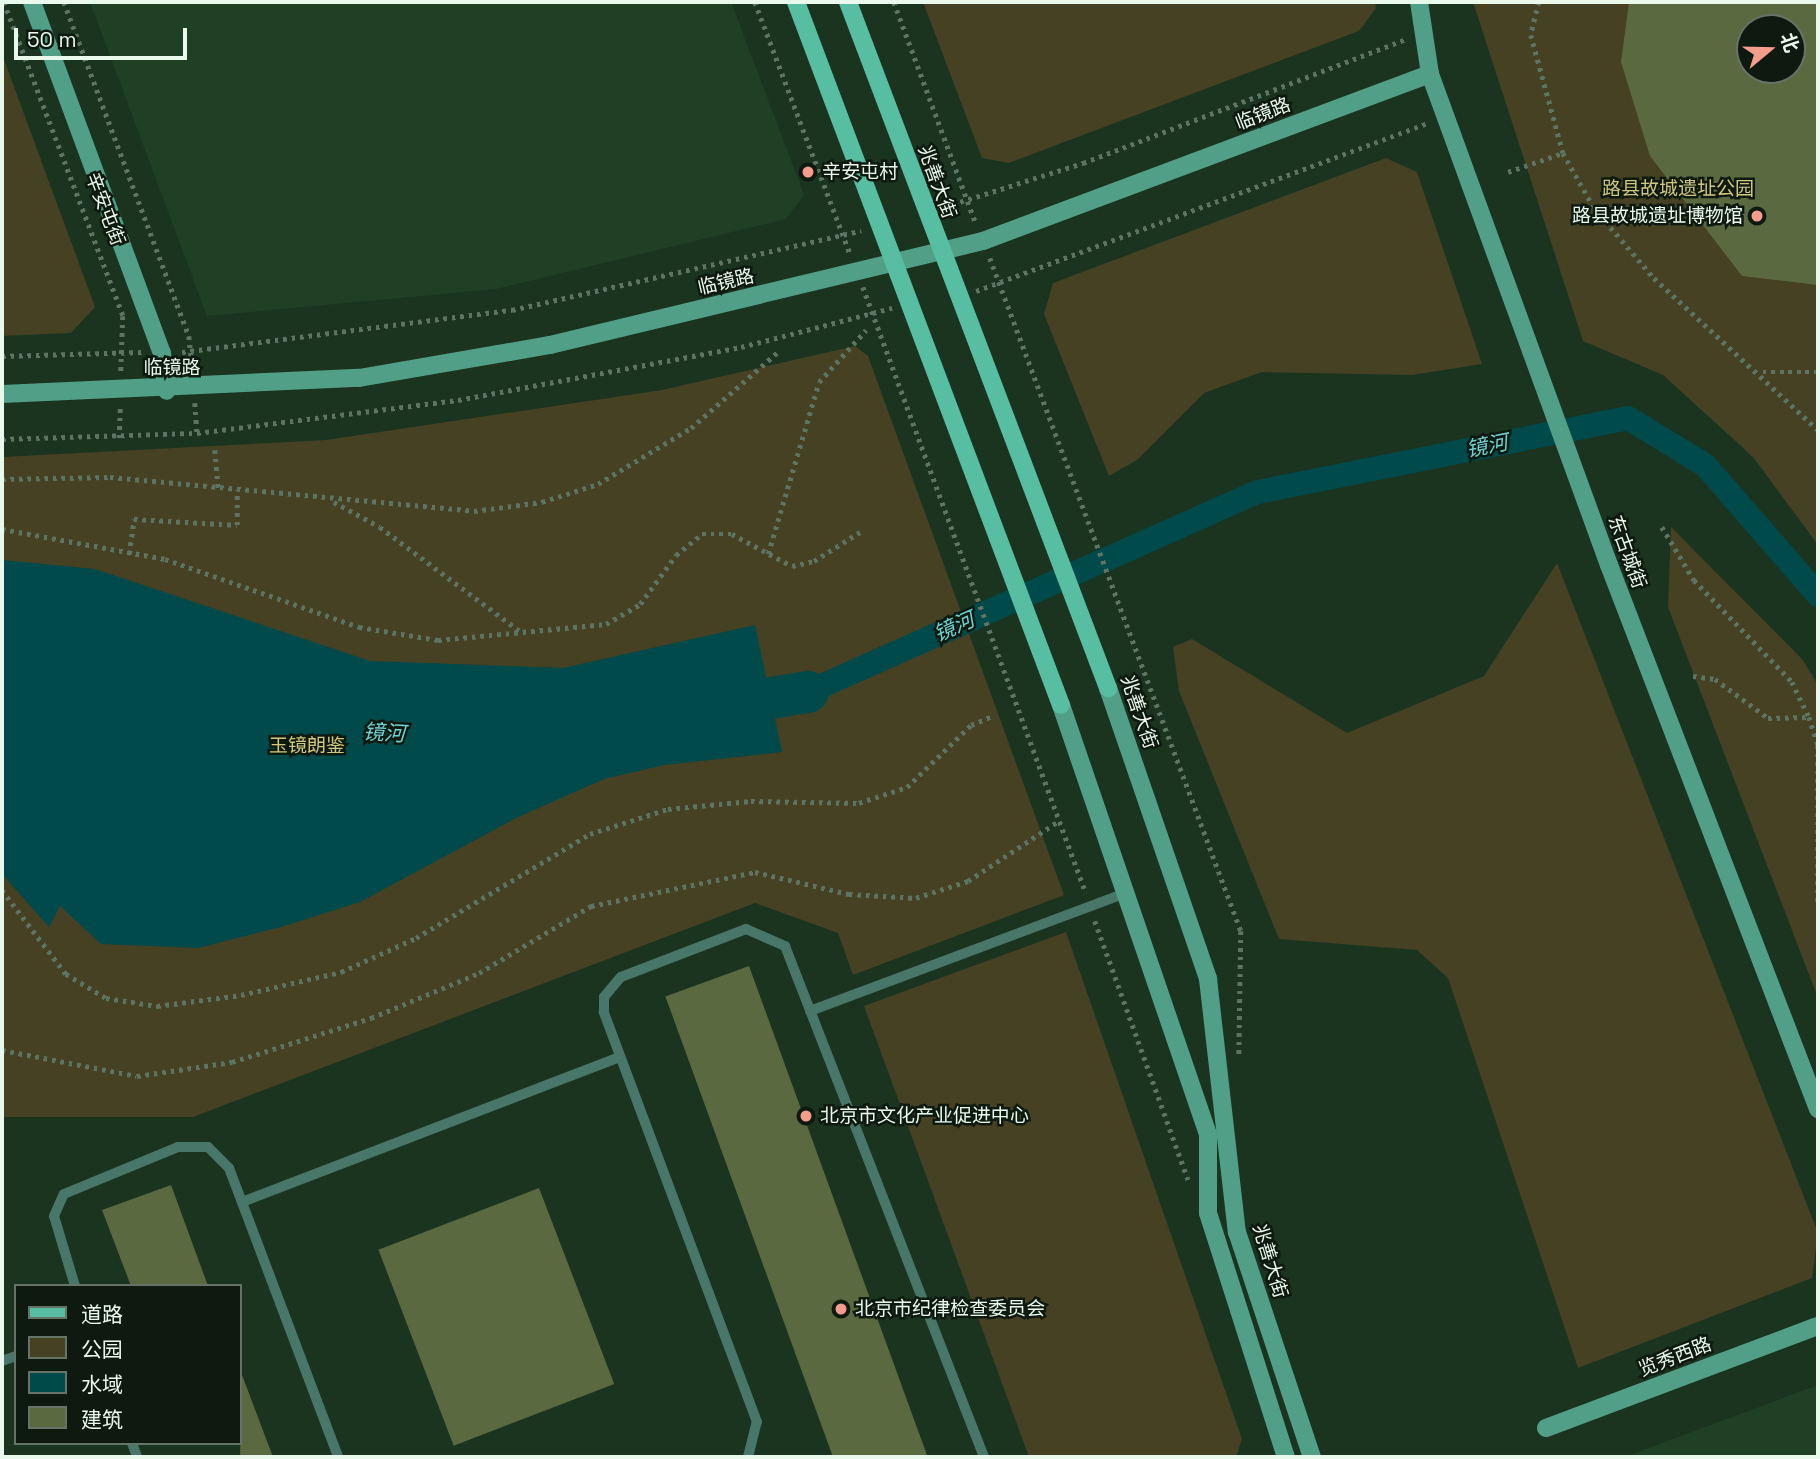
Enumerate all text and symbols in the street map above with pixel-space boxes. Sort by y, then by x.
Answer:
scale bar [18,14,191,58]
north arrow [1736,14,1806,84]
text: 50 m [27,26,77,53]
text: 北 [1775,30,1804,56]
street label: 临镜路 [1232,93,1294,135]
street label: 兆善大街 [913,142,961,222]
place label: 辛安屯村 [822,161,898,183]
marker: 辛安屯村 [800,164,816,180]
street label: 辛安屯街 [81,169,129,249]
park label: 路县故城遗址公园 [1602,178,1754,200]
place label: 路县故城遗址博物馆 [1572,205,1743,227]
marker: 路县故城遗址博物馆 [1749,208,1765,224]
street label: 临镜路 [696,264,756,300]
street label: 临镜路 [144,357,200,379]
water label: 镜河 [1464,430,1510,462]
street label: 东古城街 [1603,512,1651,592]
water label: 镜河 [930,607,978,647]
street label: 兆善大街 [1116,672,1162,752]
water label: 镜河 [362,719,406,747]
park label: 玉镜朗鉴 [269,735,345,757]
place label: 北京市文化产业促进中心 [820,1105,1029,1127]
marker: 北京市文化产业促进中心 [798,1108,814,1124]
street label: 兆善大街 [1248,1221,1292,1301]
legend [14,1284,242,1445]
place label: 北京市纪律检查委员会 [855,1298,1045,1320]
text: 道路 [81,1301,123,1328]
marker: 北京市纪律检查委员会 [833,1301,849,1317]
street label: 览秀西路 [1635,1333,1715,1381]
text: 公园 [81,1336,123,1363]
text: 水域 [81,1371,123,1398]
text: 建筑 [81,1406,123,1433]

